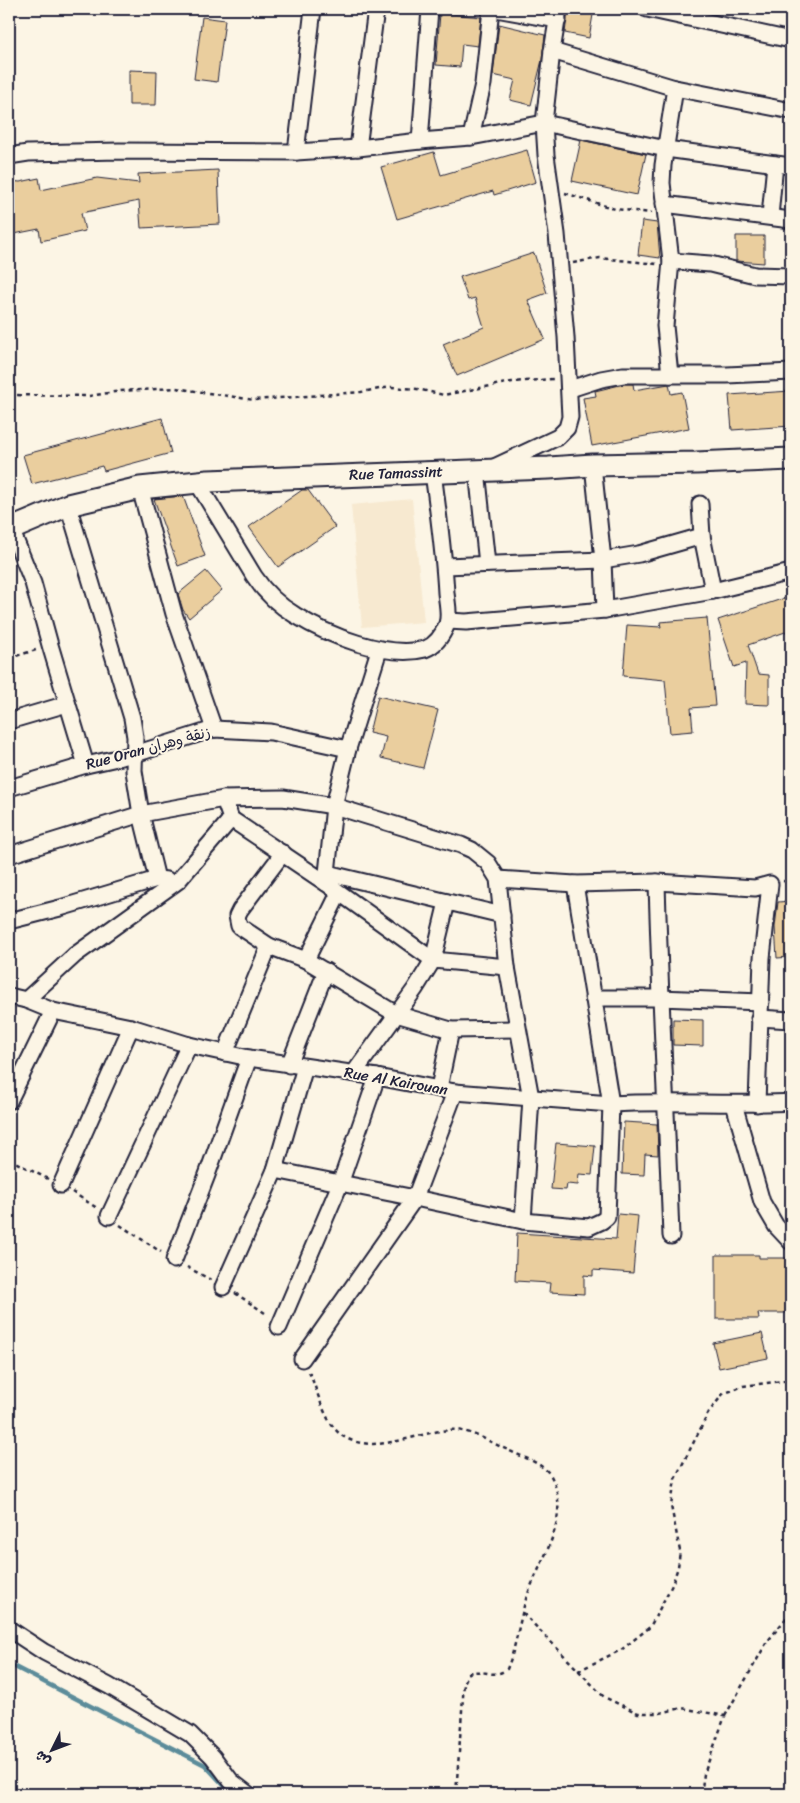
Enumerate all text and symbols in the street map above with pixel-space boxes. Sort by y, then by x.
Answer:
street label: Rue Tamassint [349,458,444,488]
street label: Rue Oran زنقة وهران [83,719,213,777]
street label: Rue Al Kairouan [342,1059,450,1103]
north arrow [28,1726,78,1776]
text: ش [28,1744,57,1772]

